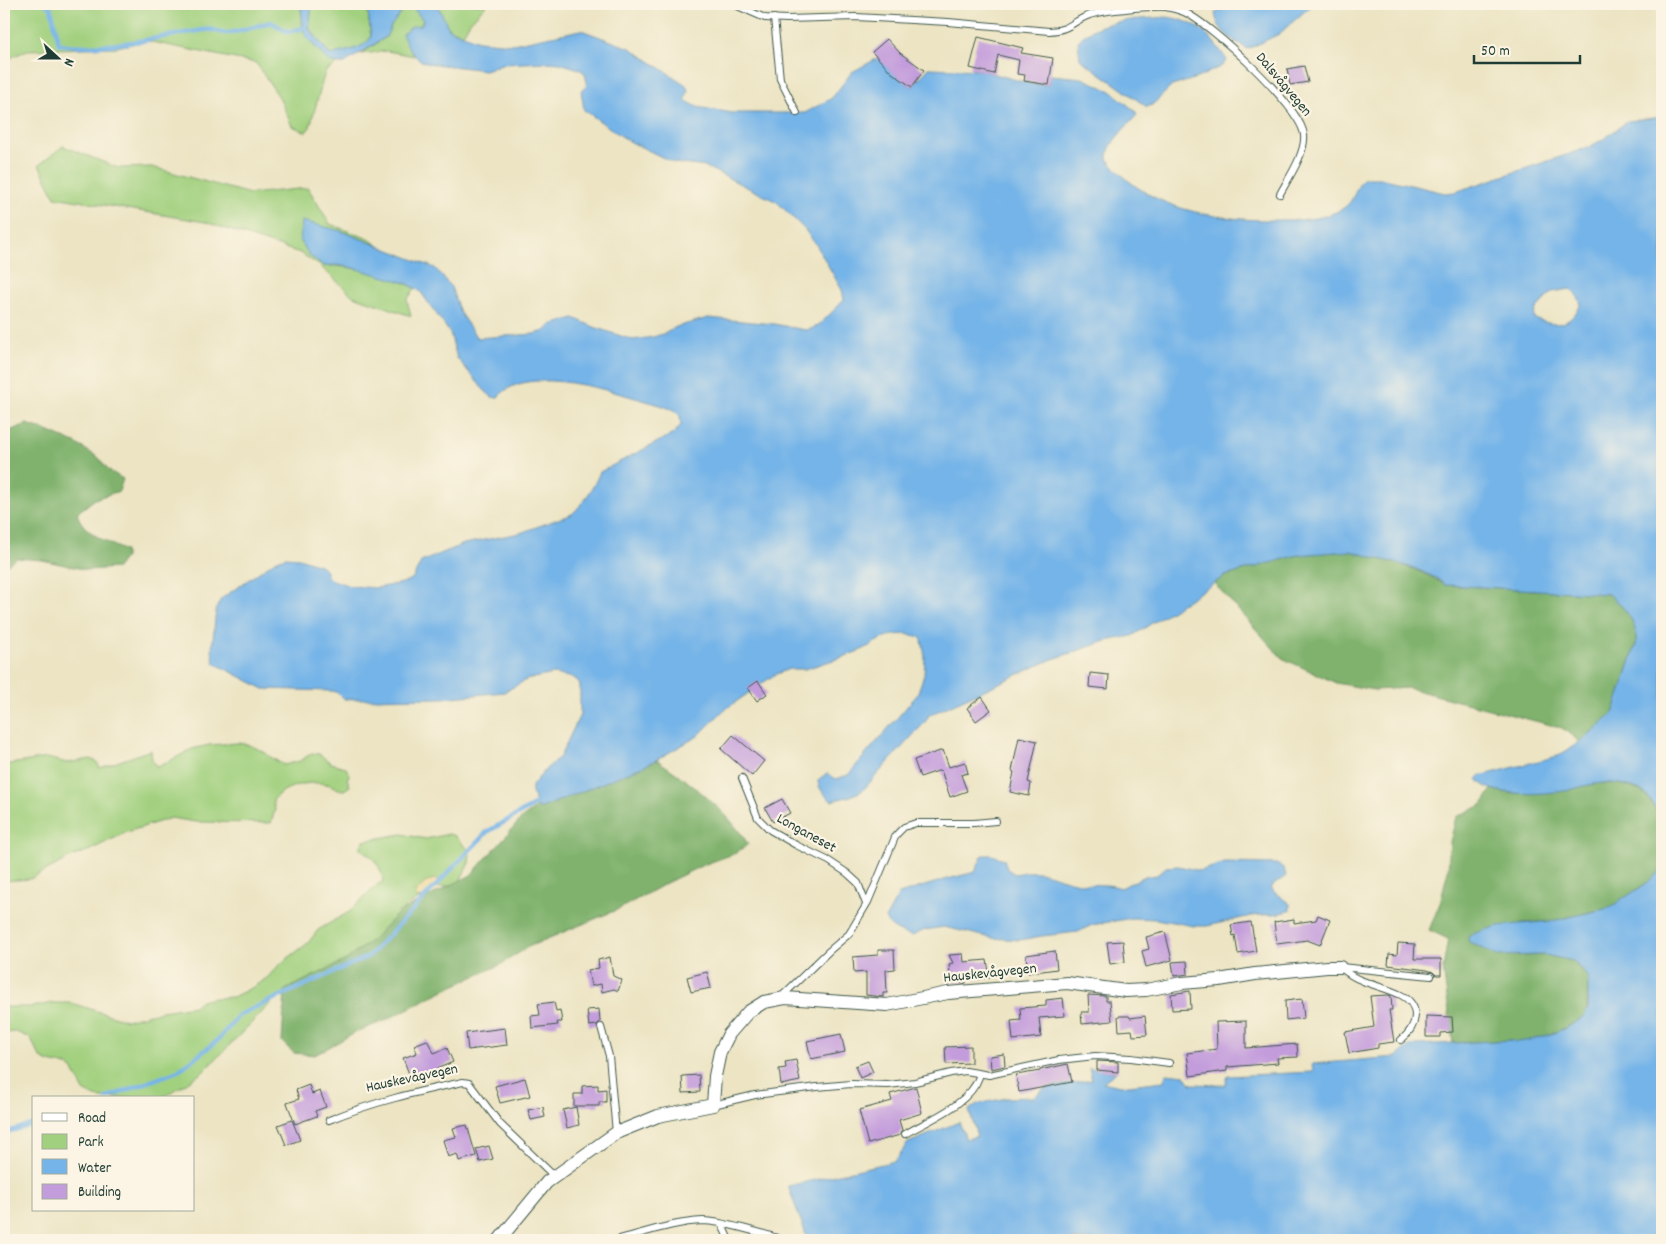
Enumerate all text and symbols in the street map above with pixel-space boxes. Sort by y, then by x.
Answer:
north arrow [32,32,82,82]
scale bar [1474,32,1580,64]
text: 50 m [1481,41,1510,63]
street label: Dalsvågvegen [1250,48,1317,122]
text: N [58,55,79,69]
street label: Longaneset [772,809,840,860]
street label: Hauskevågvegen [942,958,1038,990]
street label: Hauskevågvegen [364,1059,460,1099]
legend [32,1096,195,1212]
text: Road [78,1108,106,1130]
text: Park [78,1132,104,1154]
text: Water [78,1158,112,1180]
text: Building [78,1182,121,1204]

